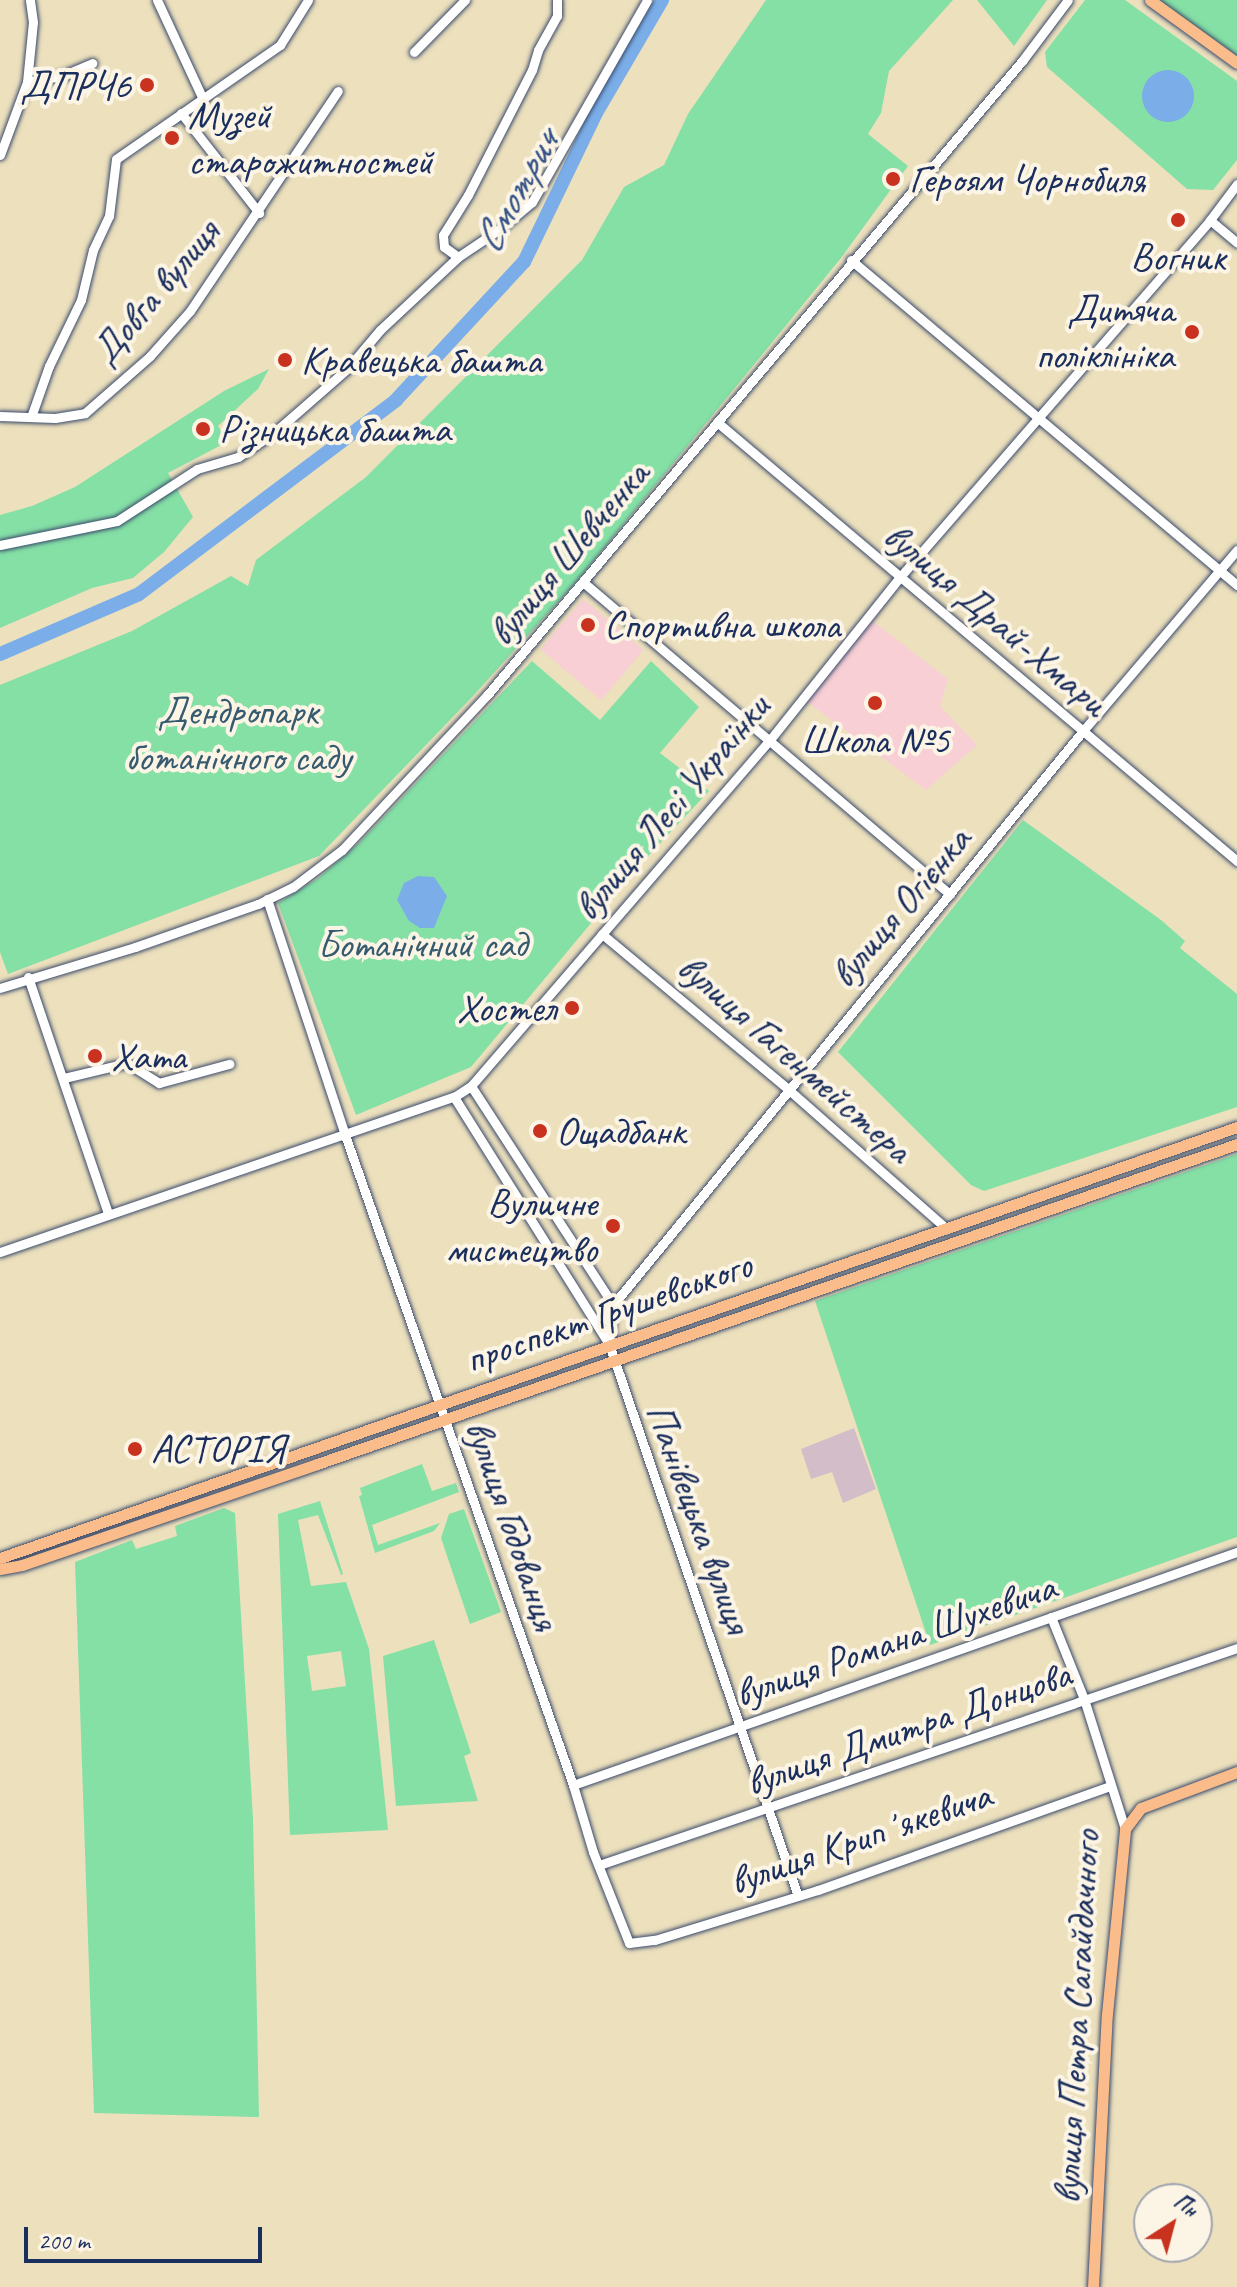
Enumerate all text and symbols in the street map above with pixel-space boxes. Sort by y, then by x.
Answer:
place label: ДПРЧ6 [20,61,131,109]
marker: ДПРЧ6 [138,76,156,94]
place label: Музей старожитностей [188,91,433,185]
water label: Смотрич [462,122,570,262]
marker: Музей старожитностей [163,129,181,147]
place label: Героям Чорнобиля [909,155,1147,203]
marker: Героям Чорнобиля [884,170,902,188]
street label: Довга вулиця [80,209,230,375]
marker: Вогник [1169,211,1187,229]
place label: Вогник [1131,233,1225,281]
place label: Дитяча поліклініка [1035,285,1174,379]
marker: Дитяча поліклініка [1181,321,1203,343]
place label: Кравецька башта [301,336,538,384]
marker: Кравецька башта [276,351,294,369]
place label: Різницька башта [219,405,447,453]
marker: Різницька башта [194,420,212,438]
street label: вулиця Шевченка [477,451,659,655]
street label: вулиця Драй-Хмари [874,511,1118,727]
place label: Спортивна школа [604,601,843,649]
marker: Спортивна школа [579,616,597,634]
street label: вулиця Лесі Українки [562,684,780,930]
park label: Дендропарк ботанічного саду [125,687,351,781]
marker: Школа №5 [866,694,884,712]
place label: Школа №5 [801,716,949,764]
street label: вулиця Огієнка [819,817,981,997]
park label: Ботанічний сад [317,920,527,968]
street label: вулиця Гагенмейстера [668,943,922,1173]
place label: Хостел [457,984,556,1032]
marker: Хостел [563,999,581,1017]
place label: Хата [111,1032,186,1080]
marker: Хата [86,1047,104,1065]
place label: Ощадбанк [556,1107,685,1155]
marker: Ощадбанк [531,1122,549,1140]
place label: Вуличне мистецтво [446,1179,597,1273]
marker: Вуличне мистецтво [604,1217,622,1235]
street label: проспект Грушевського [459,1241,757,1383]
street label: Панівецька вулиця [635,1396,763,1640]
street label: вулиця Годованця [455,1414,571,1636]
place label: АСТОРІЯ [151,1425,285,1473]
marker: АСТОРІЯ [126,1440,144,1458]
street label: вулиця Романа Шухевича [729,1563,1061,1717]
street label: вулиця Дмитра Донцова [739,1650,1077,1806]
street label: вулиця Крипʼякевича [723,1771,997,1905]
street label: вулиця Петра Сагайдачного [1042,1829,1110,2205]
north arrow [1133,2183,1213,2263]
text: Пн [1168,2187,1203,2223]
scale bar [28,2211,266,2261]
text: 200 m [38,2226,90,2256]

